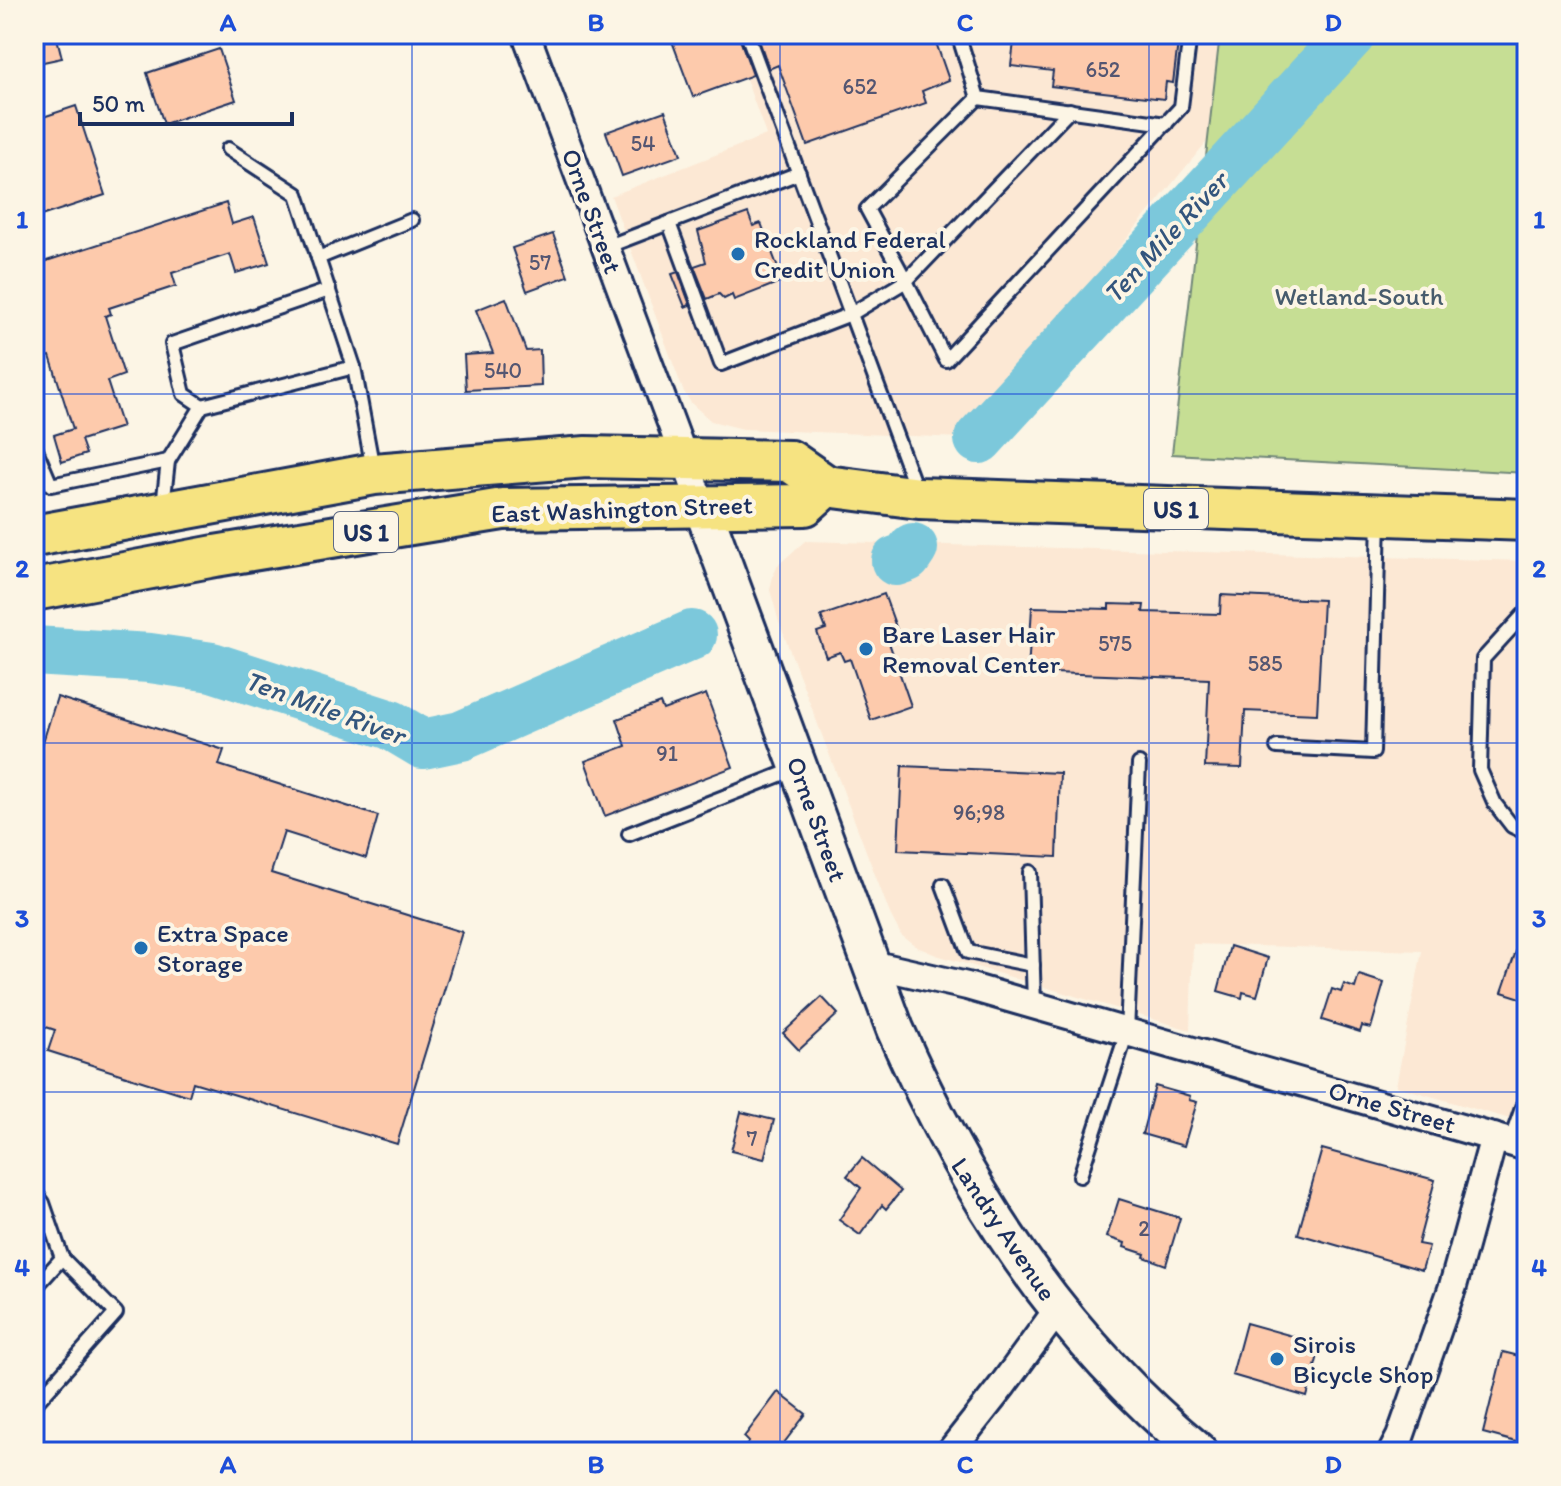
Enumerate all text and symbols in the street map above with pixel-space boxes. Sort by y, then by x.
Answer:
text: A [219,6,237,38]
text: B [588,6,605,38]
text: C [957,6,974,38]
text: D [1324,6,1342,38]
house number: 652 [1086,56,1121,83]
house number: 652 [843,73,878,100]
scale bar [80,76,292,126]
text: 50 m [92,89,145,118]
house number: 54 [631,130,655,157]
street label: Orne Street [555,144,629,278]
water label: Ten Mile River [1095,162,1237,310]
text: 1 [16,203,28,235]
text: 1 [1533,203,1545,235]
place label: Rockland Federal Credit Union [754,223,946,285]
marker: Rockland Federal Credit Union [729,245,747,263]
house number: 57 [529,249,551,276]
park label: Wetland-South [1275,280,1444,312]
house number: 540 [484,357,522,384]
street label: East Washington Street [491,488,754,530]
road number: US 1 [1144,489,1208,529]
road number: US 1 [334,512,398,552]
text: 2 [15,552,29,584]
text: 2 [1532,552,1546,584]
place label: Bare Laser Hair Removal Center [882,618,1061,680]
house number: 575 [1098,630,1132,657]
marker: Bare Laser Hair Removal Center [857,640,875,658]
house number: 585 [1247,650,1283,677]
water label: Ten Mile River [240,662,412,753]
house number: 91 [656,740,678,767]
street label: Orne Street [780,752,854,886]
house number: 96;98 [953,799,1005,826]
text: 3 [15,902,29,934]
text: 3 [1532,902,1546,934]
place label: Extra Space Storage [157,917,289,979]
marker: Extra Space Storage [132,939,150,957]
street label: Orne Street [1325,1074,1459,1140]
house number: 7 [747,1125,758,1152]
street label: Landry Avenue [944,1151,1064,1307]
house number: 2 [1138,1215,1150,1242]
text: 4 [14,1251,30,1283]
text: 4 [1531,1251,1547,1283]
place label: Sirois Bicycle Shop [1293,1328,1433,1390]
marker: Sirois Bicycle Shop [1268,1350,1286,1368]
text: A [219,1448,237,1480]
text: B [588,1448,605,1480]
text: C [957,1448,974,1480]
text: D [1324,1448,1342,1480]

